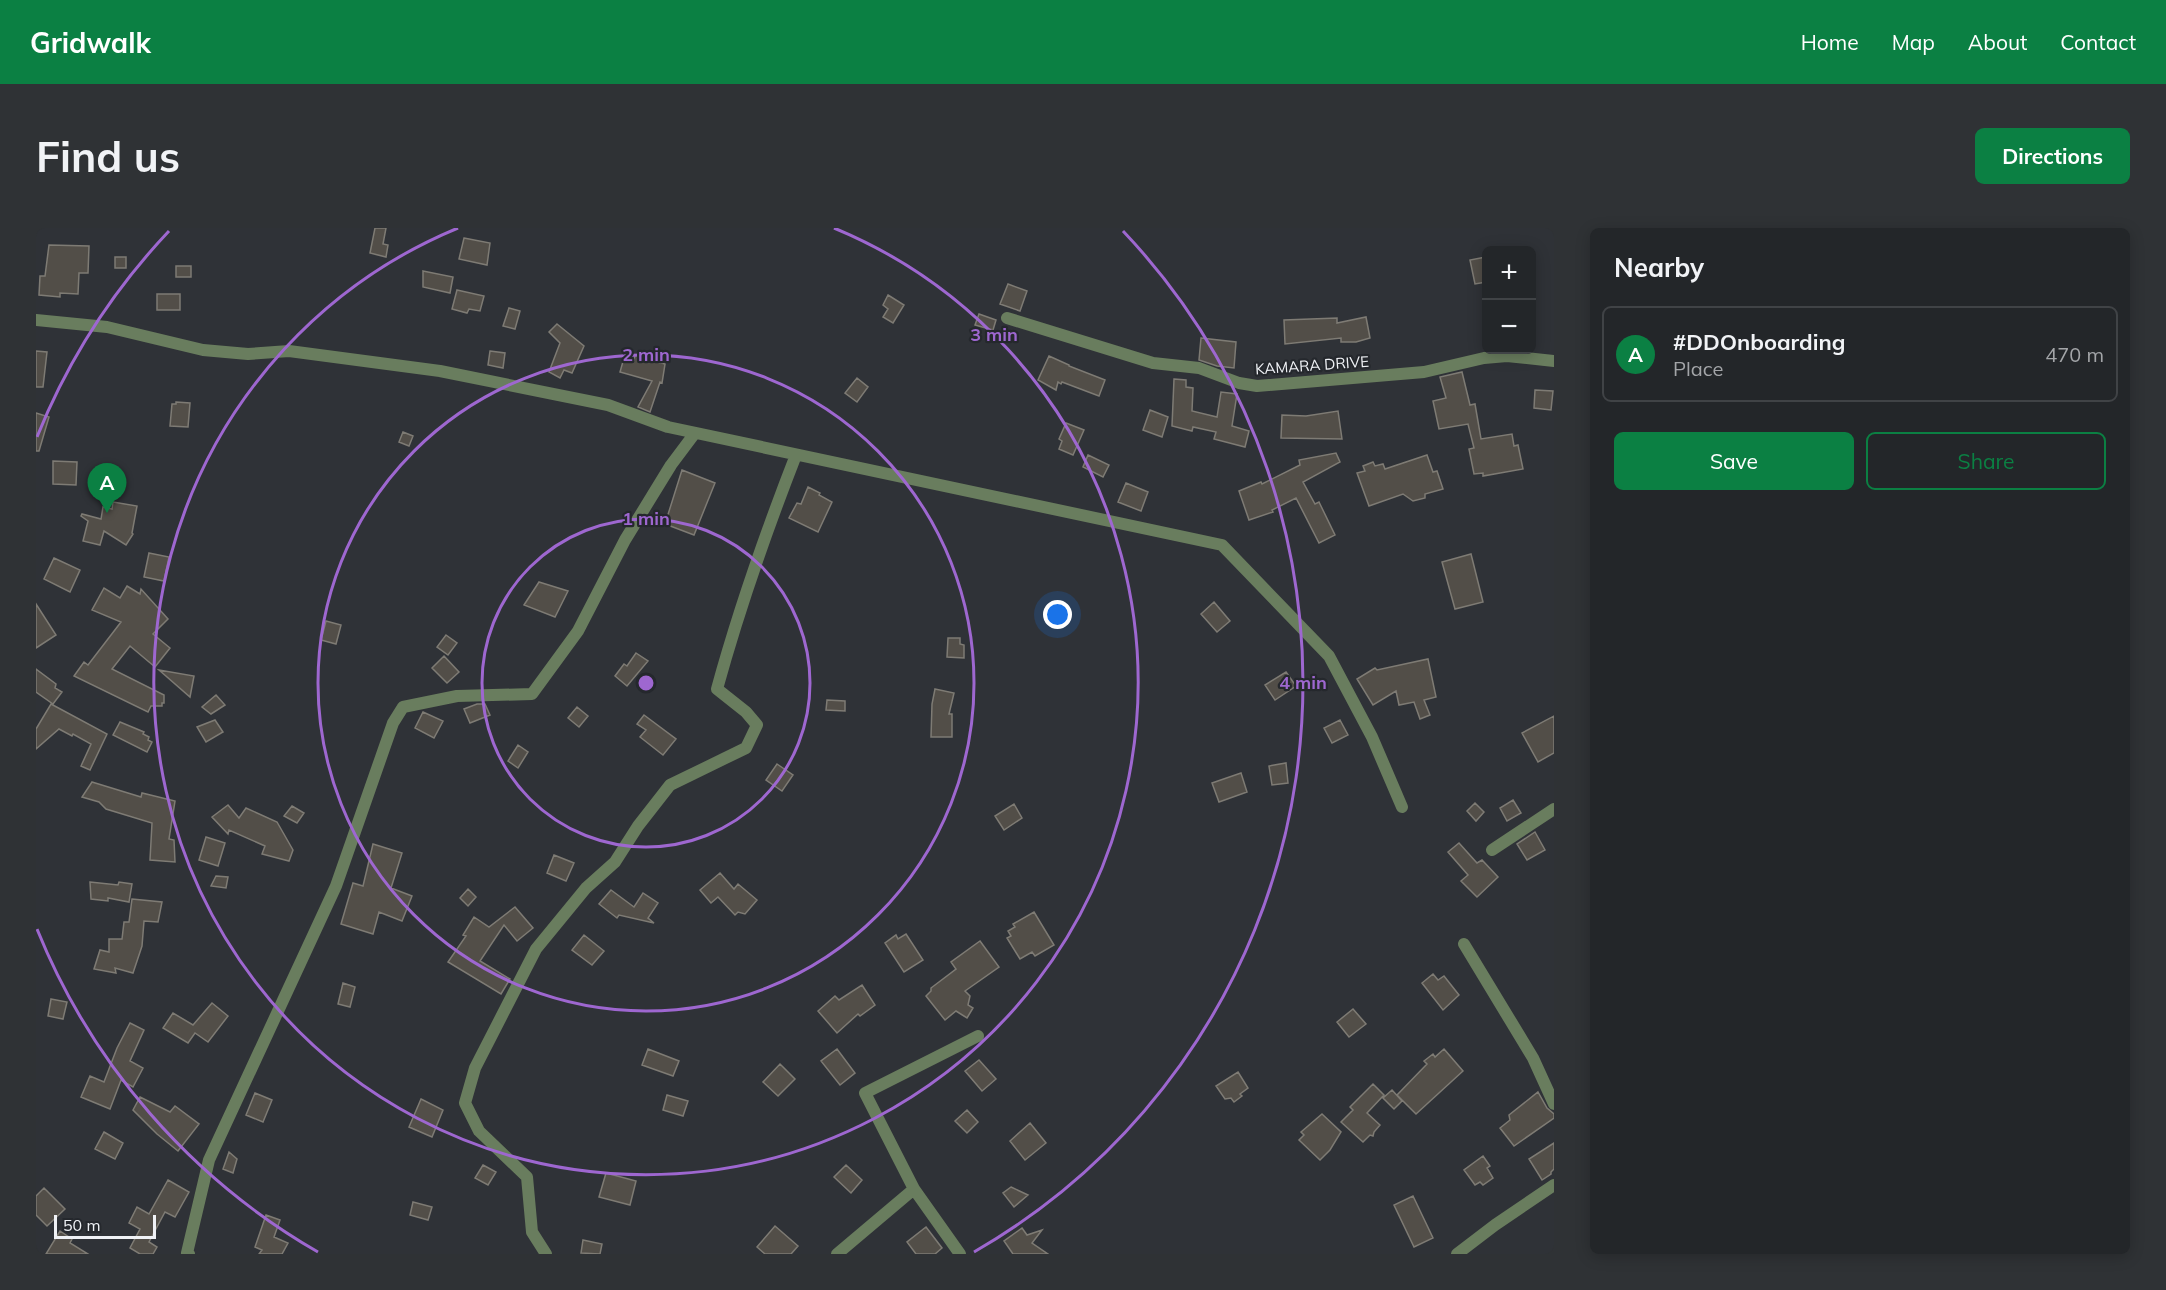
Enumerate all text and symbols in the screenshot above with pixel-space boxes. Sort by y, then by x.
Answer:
text: Gridwalk [30,25,151,60]
text: Home [1801,29,1859,55]
text: Map [1892,29,1935,55]
text: About [1968,29,2027,55]
text: Contact [2060,29,2136,55]
button: Directions [1975,128,2130,184]
text: Find us [36,130,180,183]
map controls [1482,246,1536,354]
button: + [1482,246,1536,300]
text: Nearby [1614,251,1704,284]
button: − [1482,300,1536,354]
text: 3 min [970,323,1018,346]
text: #DDOnboarding [1673,328,1845,356]
text: A [1628,342,1643,367]
text: 470 m [2045,342,2104,367]
text: 2 min [622,343,670,366]
street label: KAMARA DRIVE [1255,352,1370,378]
text: Place [1673,356,1723,381]
button: Save [1614,432,1854,490]
button: Share [1866,432,2106,490]
pin: A [88,464,126,513]
text: 1 min [622,507,670,530]
your location [1043,600,1072,629]
text: 4 min [1279,671,1327,694]
centre of rings [636,673,656,693]
scale bar [54,1212,156,1240]
text: 50 m [63,1215,100,1235]

